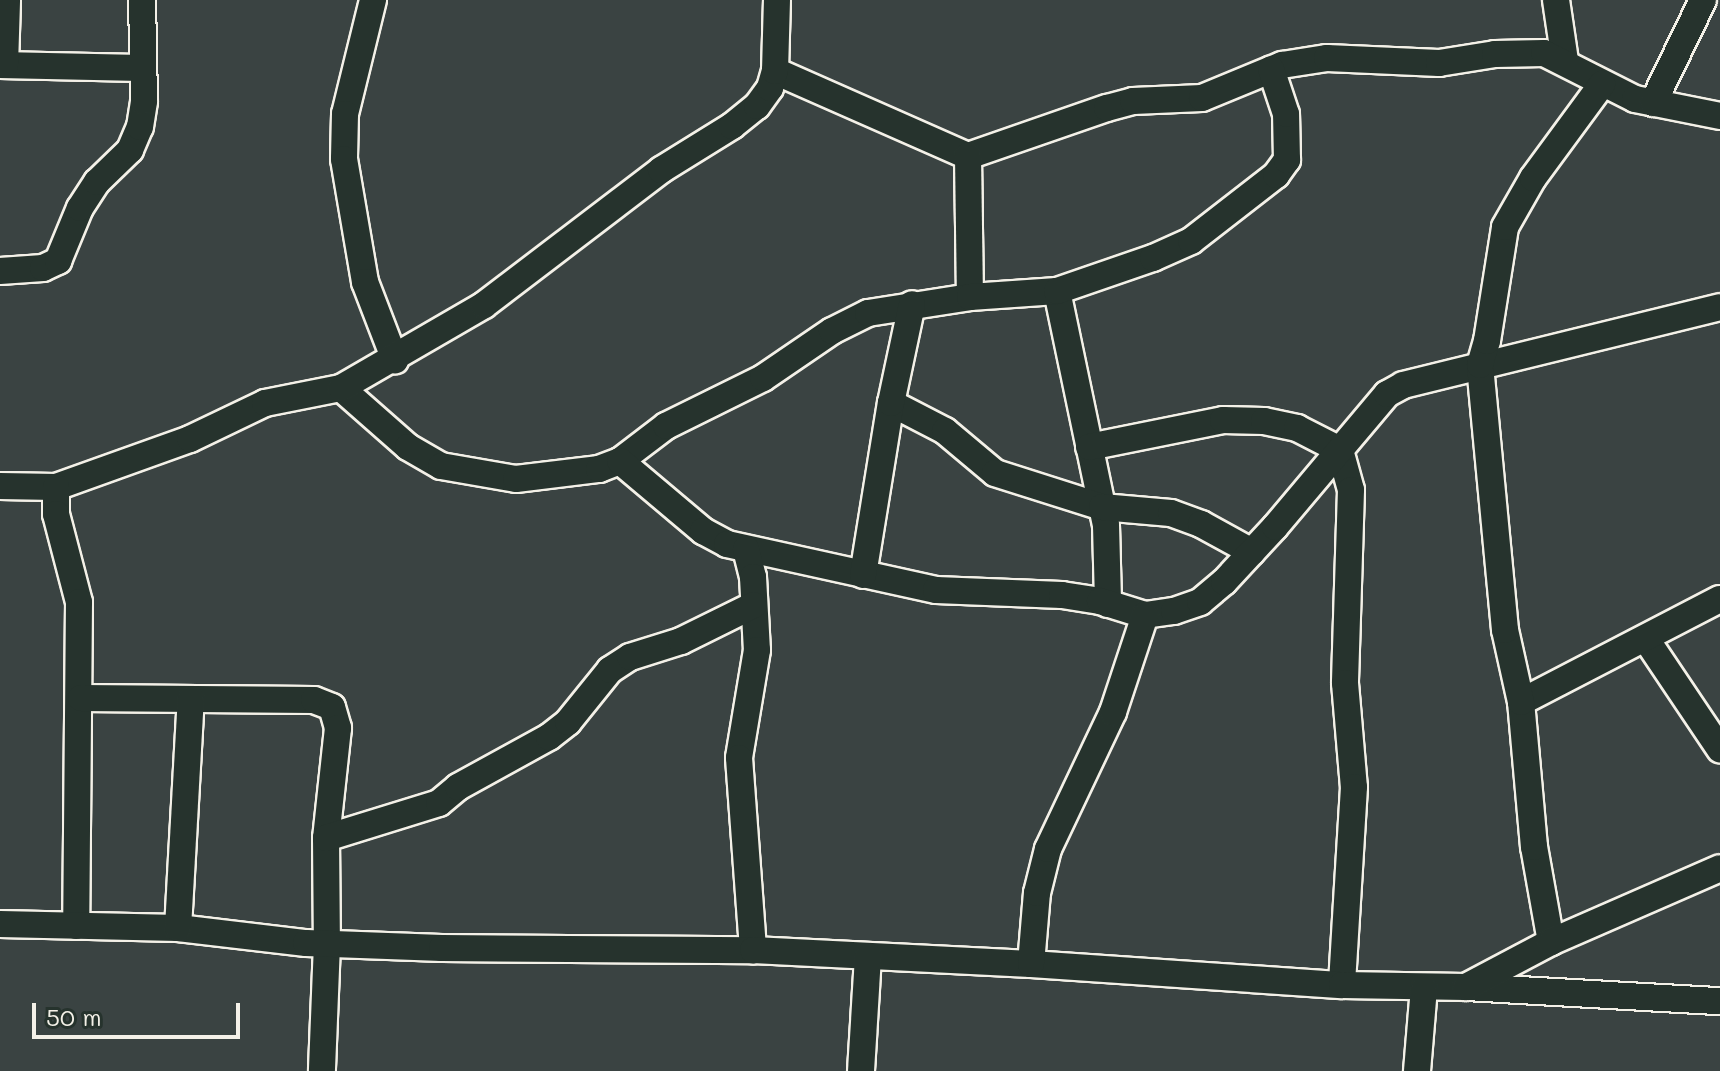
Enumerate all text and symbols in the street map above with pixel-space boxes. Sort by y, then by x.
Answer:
scale bar [36,987,244,1037]
text: 50 m [46,1001,102,1032]

